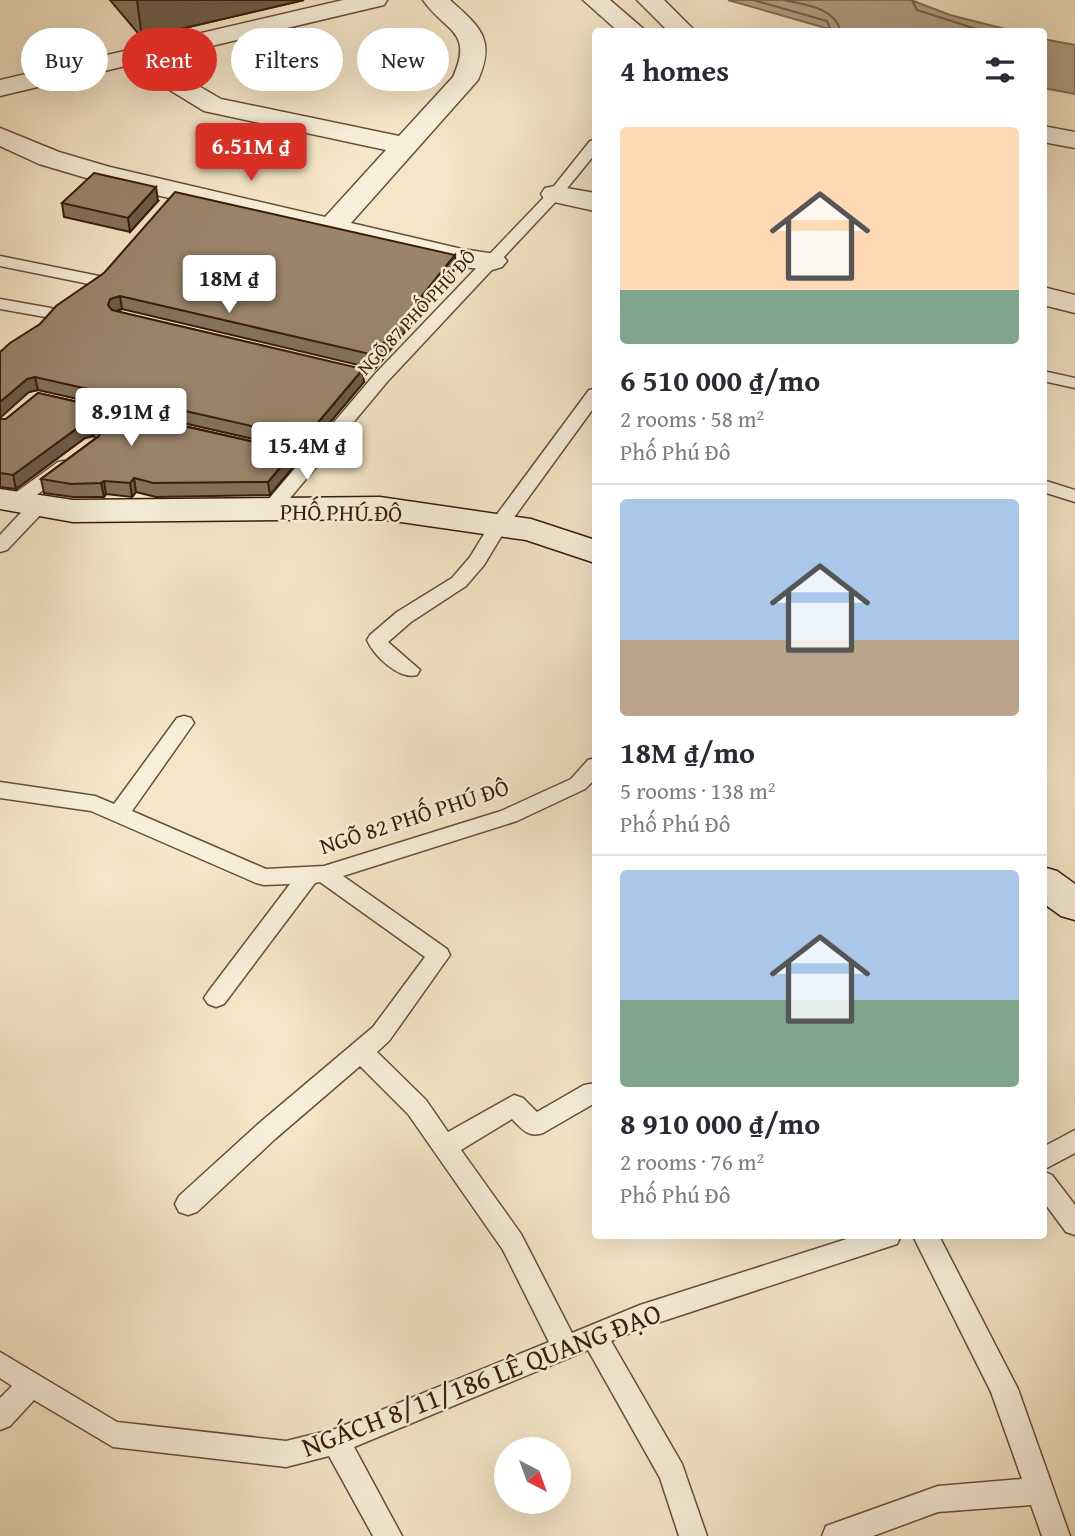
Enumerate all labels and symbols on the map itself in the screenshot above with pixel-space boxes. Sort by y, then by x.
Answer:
pin: 6.51M ₫ [186,124,316,183]
street label: NGÕ 87 PHỐ PHÚ ĐÔ [350,243,482,381]
pin: 18M ₫ [180,256,278,315]
pin: 8.91M ₫ [66,388,196,448]
pin: 15.4M ₫ [242,422,372,482]
street label: PHỐ PHÚ ĐÔ [279,494,403,530]
street label: NGÕ 82 PHỐ PHÚ ĐÔ [315,770,513,862]
street label: NGÁCH 8/11/186 LÊ QUANG ĐẠO [295,1291,667,1467]
north arrow [494,1437,570,1514]

